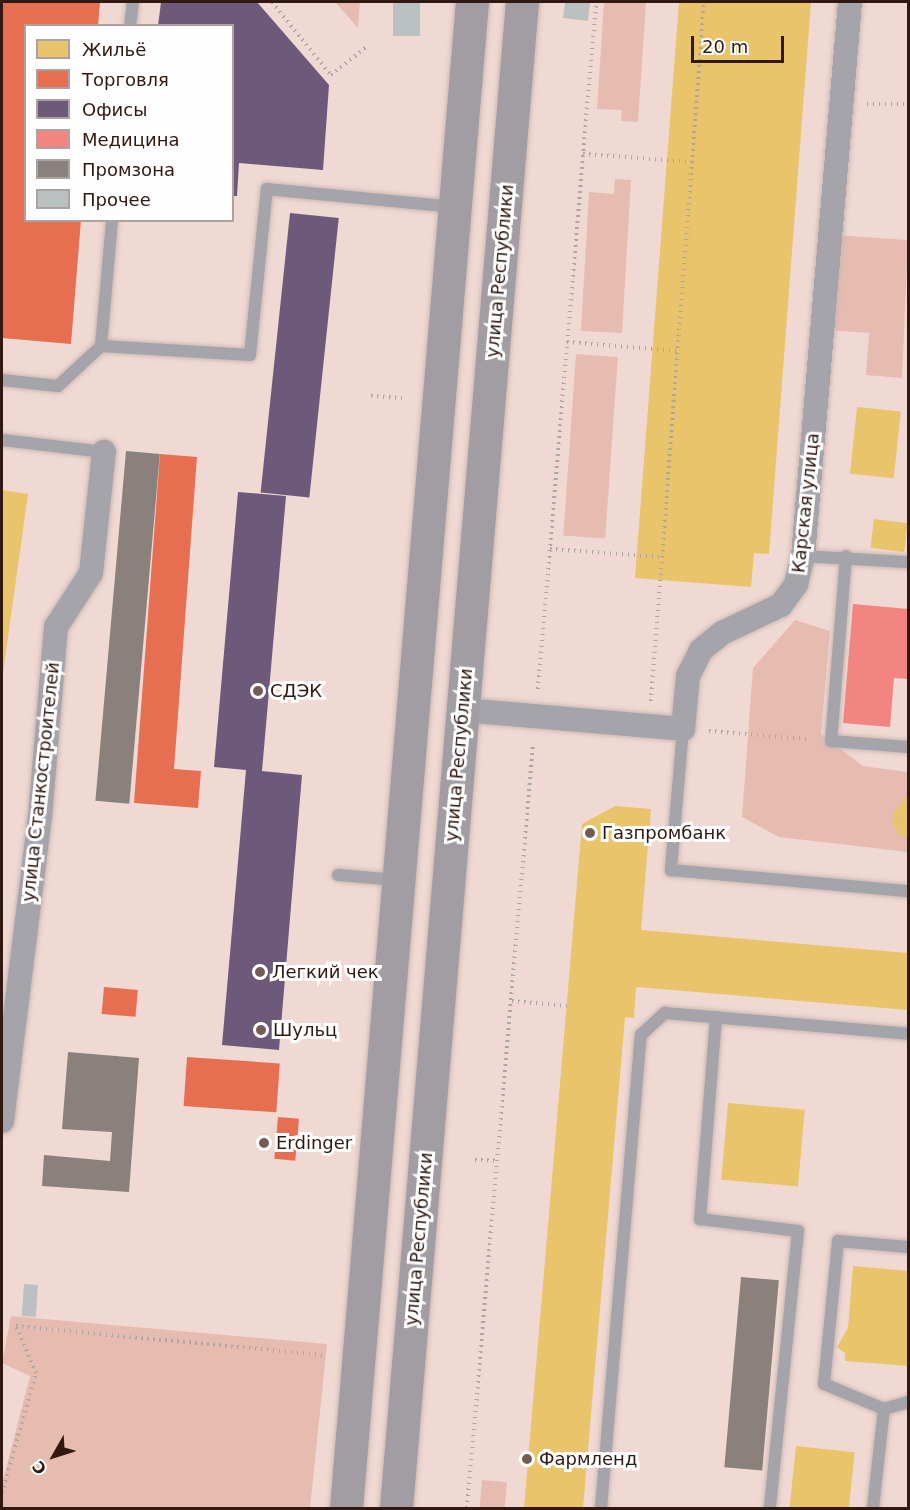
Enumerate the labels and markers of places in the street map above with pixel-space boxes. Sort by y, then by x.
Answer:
place label: СДЭК [270,680,322,702]
marker: СДЭК [251,684,265,698]
place label: Газпромбанк [602,822,726,844]
marker: Газпромбанк [583,826,597,840]
place label: Легкий чек [272,961,379,983]
marker: Легкий чек [253,965,267,979]
place label: Шульц [273,1019,337,1041]
marker: Шульц [254,1023,268,1037]
place label: Erdinger [276,1132,352,1154]
marker: Erdinger [257,1136,271,1150]
place label: Фармленд [539,1448,637,1470]
marker: Фармленд [520,1452,534,1466]

